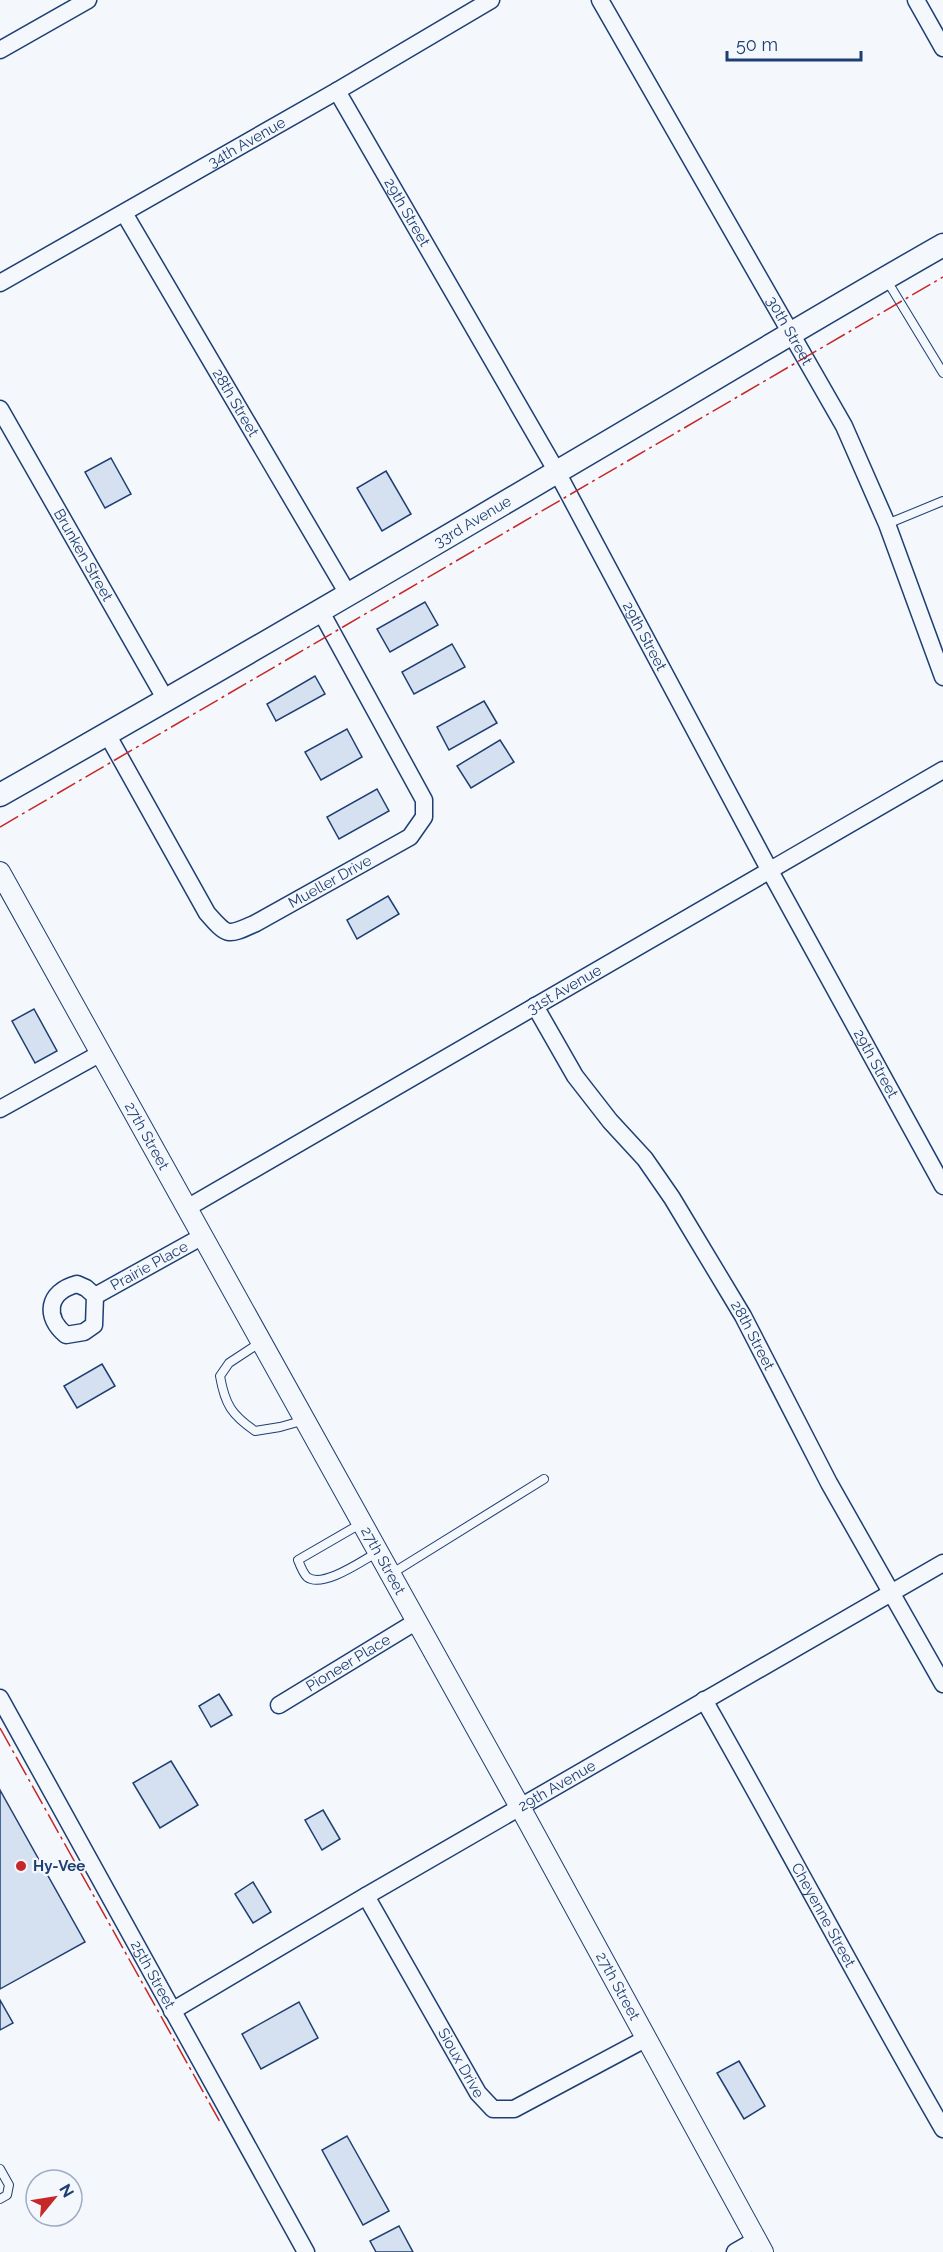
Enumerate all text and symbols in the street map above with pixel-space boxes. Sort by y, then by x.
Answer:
scale bar [727,24,860,62]
text: 50 m [736,34,778,55]
street label: 34th Avenue [205,113,289,172]
street label: 29th Street [380,175,434,250]
street label: 30th Street [763,293,816,368]
street label: 28th Street [208,365,263,440]
street label: 33rd Avenue [431,492,515,551]
street label: Brunken Street [50,506,117,604]
street label: 29th Street [619,598,670,674]
street label: Mueller Drive [285,851,375,912]
street label: 31st Avenue [524,961,605,1018]
street label: 29th Street [850,1026,902,1101]
street label: 27th Street [121,1099,173,1173]
street label: Prairie Place [107,1237,191,1295]
street label: 28th Street [727,1297,778,1373]
street label: 27th Street [357,1523,409,1598]
street label: Pioneer Place [303,1630,394,1695]
street label: 29th Avenue [515,1756,599,1815]
place label: Hy-Vee [33,1857,85,1875]
marker: Hy-Vee [14,1859,28,1873]
street label: Cheyenne Street [788,1860,859,1970]
street label: 25th Street [127,1937,179,2012]
street label: 27th Street [592,1949,644,2023]
street label: Sioux Drive [434,2025,488,2101]
north arrow [24,2168,84,2228]
text: N [55,2181,78,2201]

